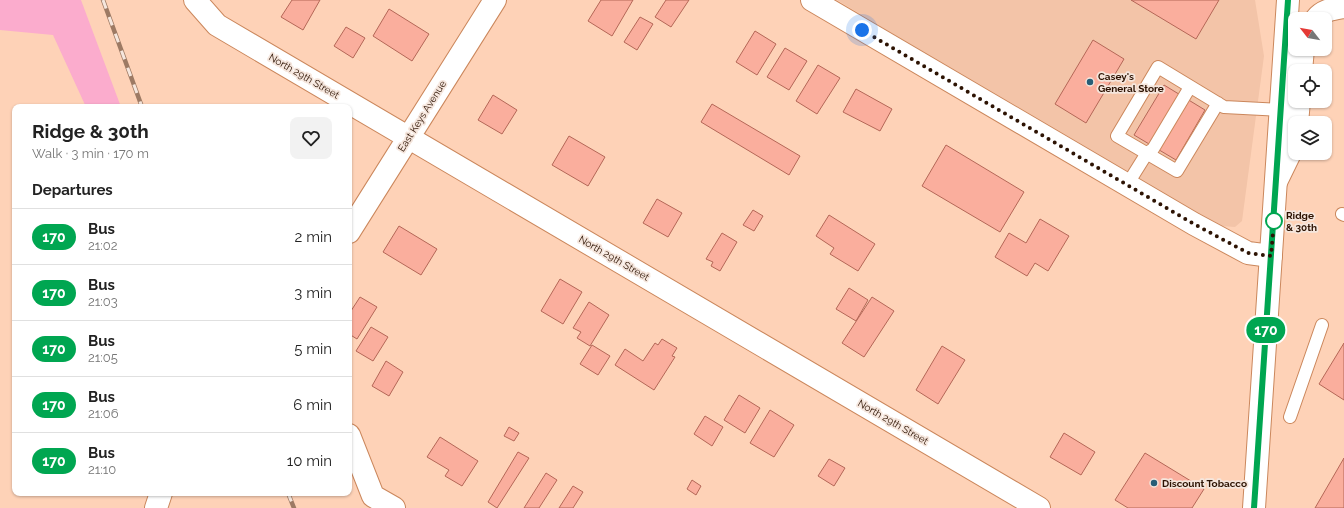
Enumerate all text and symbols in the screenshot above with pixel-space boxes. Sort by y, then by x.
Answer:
north arrow [1288,12,1332,56]
map controls [1288,12,1332,160]
your location [852,20,872,40]
street label: North 29th Street [267,51,342,101]
button: locate [1288,64,1332,108]
place label: Casey's General Store [1098,71,1164,94]
marker: Casey's General Store [1085,77,1095,87]
street label: East Keys Avenue [396,78,448,153]
button: layers [1288,116,1332,160]
button: heart [290,117,332,159]
text: Ridge & 30th [32,120,149,142]
text: Walk · 3 min · 170 m [32,146,149,161]
text: Departures [32,181,113,199]
place label: Ridge & 30th [1286,210,1317,233]
marker: Ridge & 30th [1265,212,1283,230]
text: Bus [88,220,115,238]
text: 2 min [295,228,332,246]
text: 170 [42,229,66,245]
street label: North 29th Street [577,233,652,283]
text: 21:02 [88,238,118,253]
text: Bus [88,276,115,294]
text: 3 min [294,284,332,302]
text: 170 [42,285,66,301]
text: 21:03 [88,294,118,309]
line badge: 170 [1243,317,1289,343]
text: 170 [1254,322,1278,338]
text: Bus [88,332,115,350]
text: 5 min [294,340,332,358]
text: 170 [42,341,66,357]
text: 21:05 [88,350,118,365]
text: Bus [88,388,115,406]
text: 6 min [293,396,332,414]
text: 170 [42,397,66,413]
street label: North 29th Street [856,397,931,447]
text: 21:06 [88,406,119,421]
text: Bus [88,444,115,462]
text: 10 min [287,452,332,470]
text: 170 [42,453,66,469]
text: 21:10 [88,462,116,477]
marker: Discount Tobacco [1149,478,1159,488]
place label: Discount Tobacco [1162,478,1247,489]

